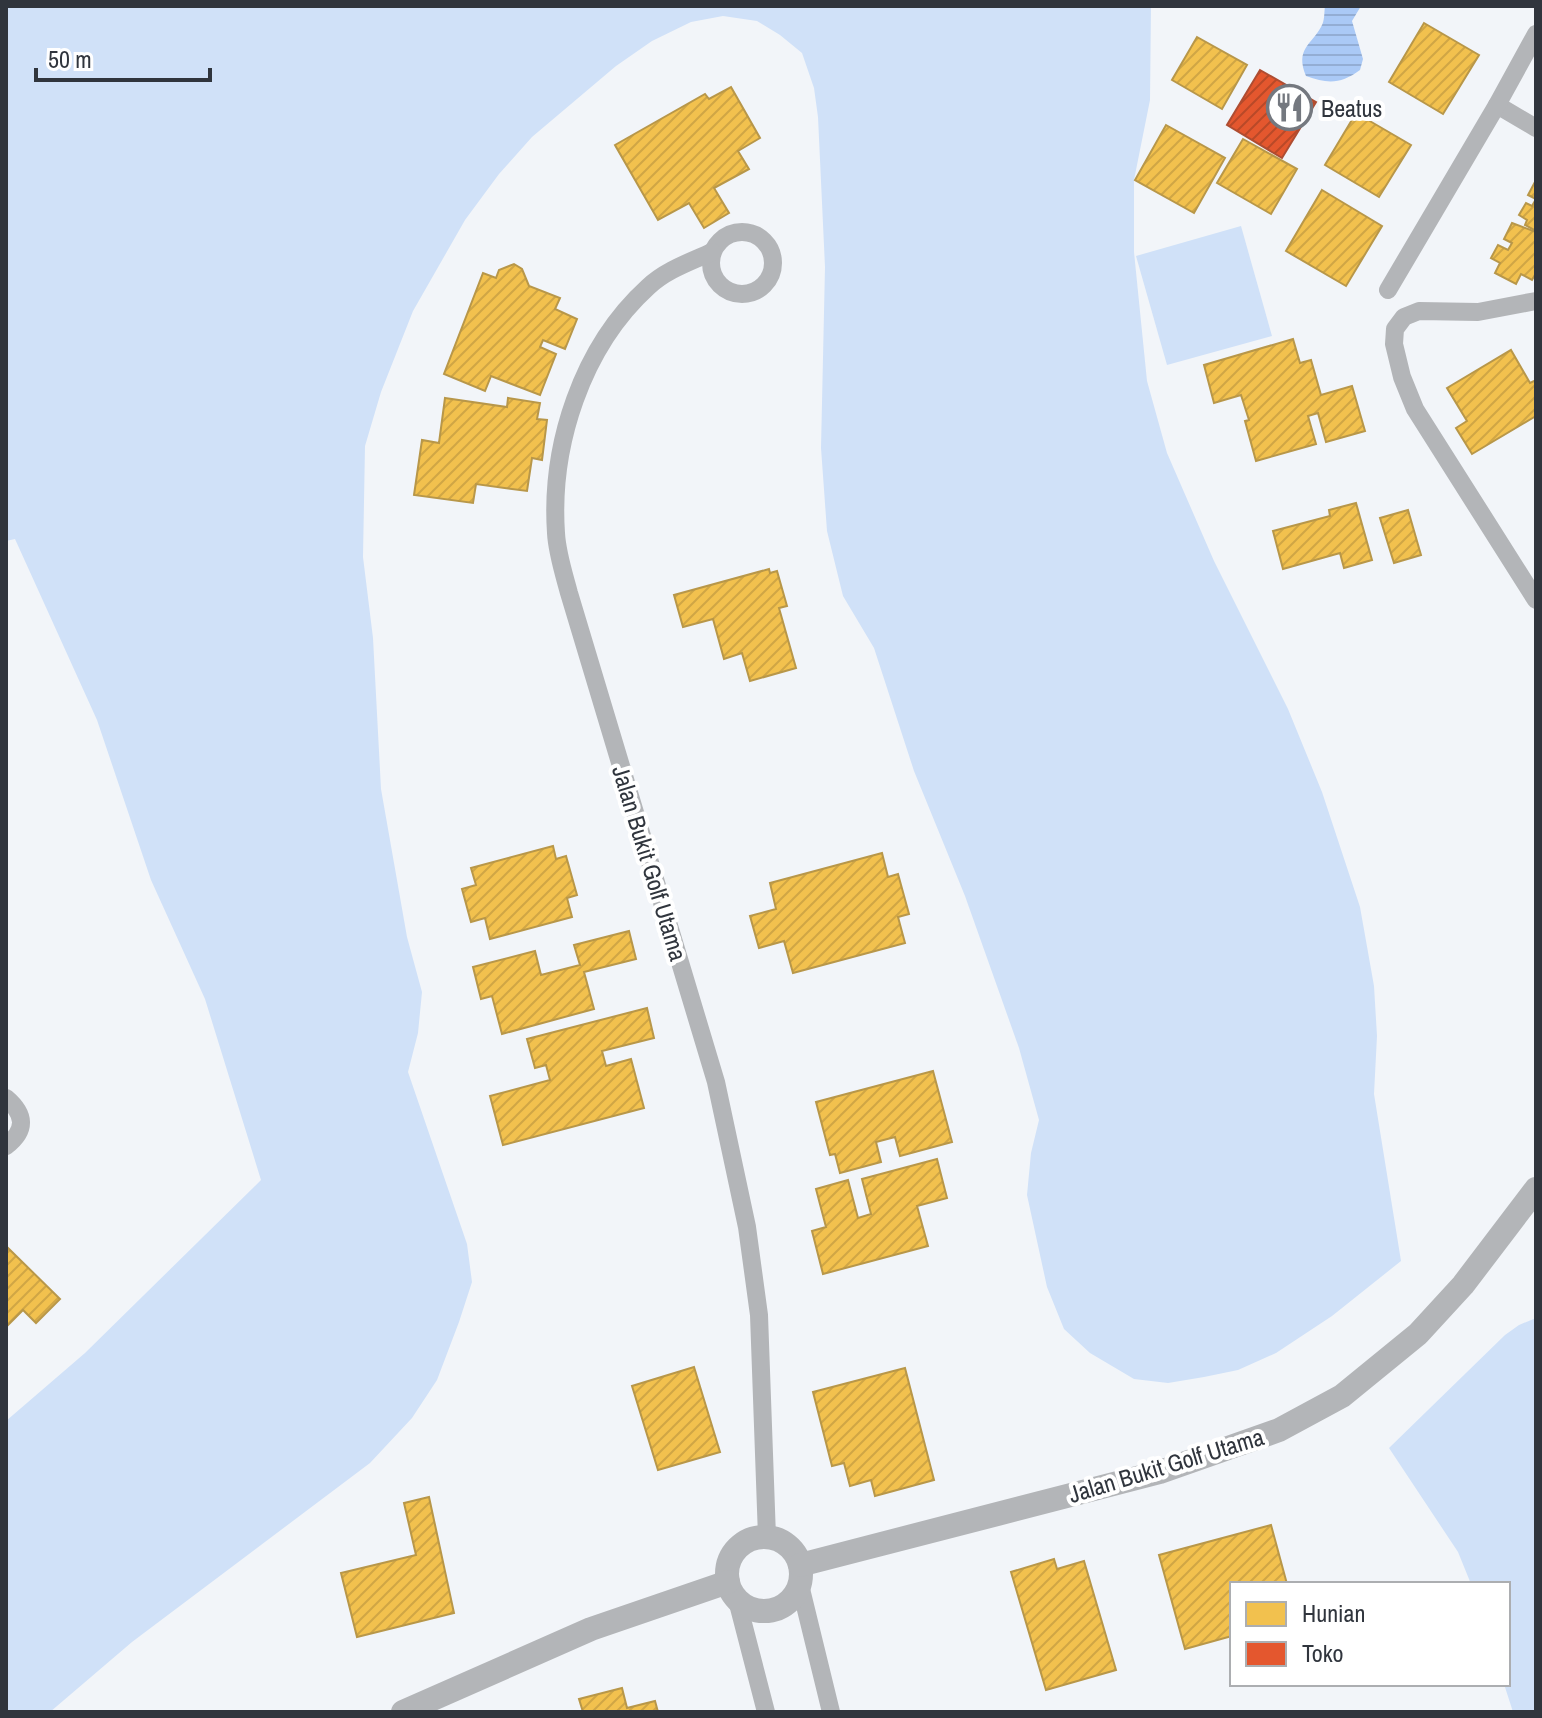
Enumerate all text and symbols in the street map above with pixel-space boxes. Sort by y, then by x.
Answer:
scale bar [36,32,210,82]
text: 50 m [48,43,92,75]
restaurant icon: Beatus [1266,84,1314,132]
place label: Beatus [1321,92,1382,124]
street label: Jalan Bukit Golf Utama [605,762,695,964]
street label: Jalan Bukit Golf Utama [1065,1420,1267,1510]
legend [1230,1582,1510,1686]
text: Hunian [1302,1597,1365,1629]
text: Toko [1302,1637,1344,1669]

